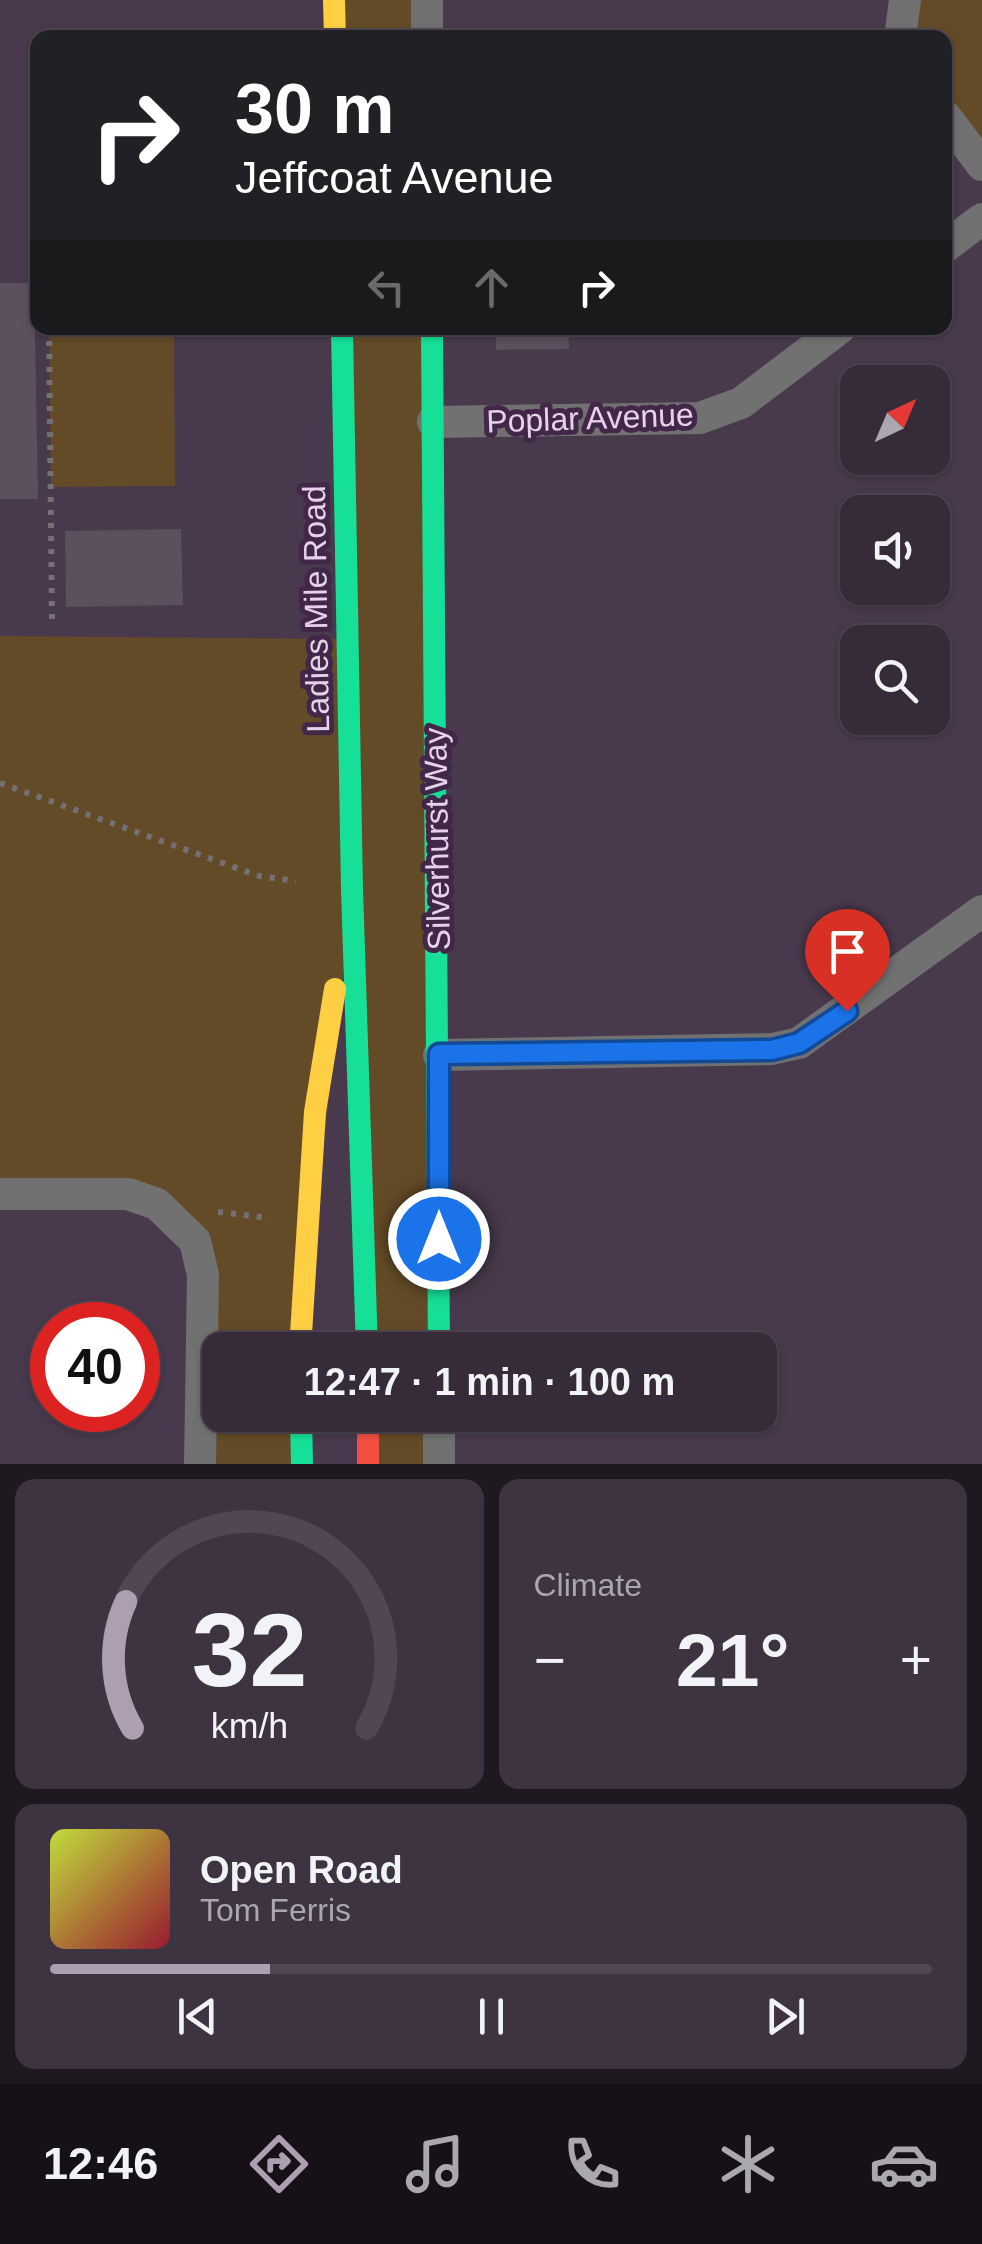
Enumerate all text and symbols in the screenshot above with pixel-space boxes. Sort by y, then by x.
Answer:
icon: right [70,70,200,200]
text: 30 m [235,70,395,148]
text: Jeffcoat Avenue [235,152,554,203]
icon: left [359,260,414,315]
icon: ahead [464,260,519,315]
icon: right [569,260,624,315]
north arrow [840,365,950,475]
map controls [840,365,950,735]
street label: Poplar Avenue [486,396,694,440]
street label: Ladies Mile Road [296,485,336,733]
button: sound [840,495,950,605]
button: search [840,625,950,735]
street label: Silverhurst Way [417,727,457,951]
pin [805,909,890,1012]
icon: arrive [820,924,875,979]
position arrow [387,1187,491,1291]
speed limit sign: 40 [30,1302,160,1432]
text: 12:47 · 1 min · 100 m [304,1361,675,1403]
text: Climate [534,1567,642,1603]
text: 32 [191,1592,307,1708]
text: 21° [676,1618,789,1702]
text: − [534,1629,566,1691]
text: + [900,1629,932,1691]
text: km/h [211,1706,288,1746]
text: Open Road [200,1849,403,1891]
text: Tom Ferris [200,1892,351,1928]
icon: previous [170,1989,225,2044]
icon: pause [464,1989,519,2044]
icon: next [758,1989,813,2044]
icon: directions [244,2129,314,2199]
icon: music [400,2129,470,2199]
icon: phone [557,2129,627,2199]
icon: climate [713,2129,783,2199]
icon: car [869,2129,939,2199]
text: 12:46 [43,2138,158,2189]

